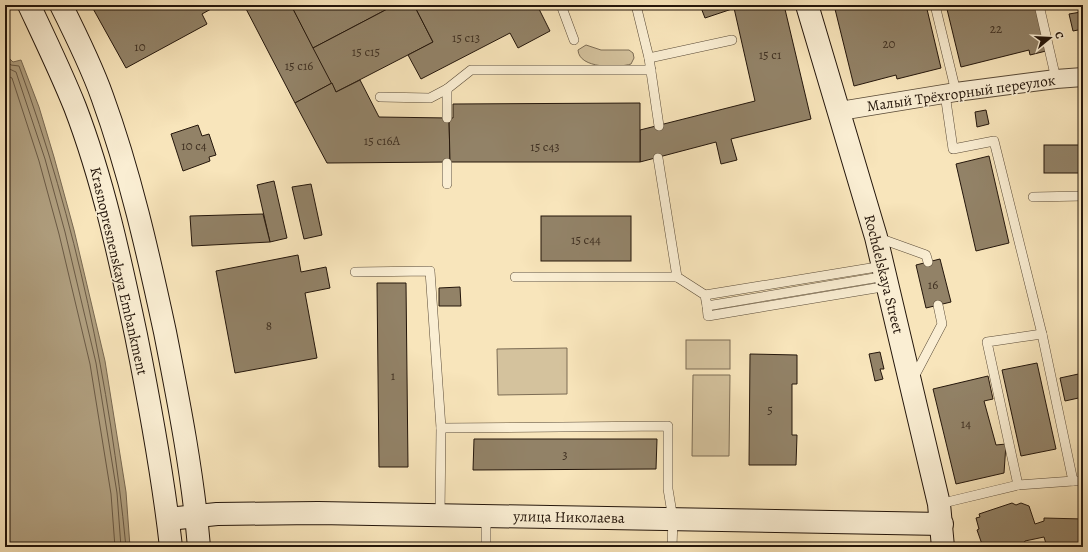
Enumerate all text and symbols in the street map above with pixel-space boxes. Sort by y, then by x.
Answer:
north arrow [1030,18,1070,58]
house number: 22 [990,20,1002,37]
house number: 15 с13 [452,29,480,46]
text: С [1051,30,1067,41]
house number: 20 [882,35,896,52]
house number: 10 [134,38,146,55]
house number: 15 с15 [352,43,380,60]
house number: 15 с1 [759,46,782,63]
house number: 15 с16 [285,57,313,74]
street label: Малый Трёхгорный переулок [865,70,1057,116]
house number: 15 с16А [364,132,401,149]
house number: 10 с4 [181,137,207,154]
house number: 15 с43 [530,138,560,155]
street label: Krasnopresnenskaya Embankment [85,165,153,377]
street label: Rochdelskaya Street [860,212,908,336]
house number: 15 с44 [571,231,601,248]
house number: 16 [928,276,938,293]
house number: 8 [266,317,272,334]
house number: 1 [391,367,396,384]
house number: 5 [767,401,773,418]
house number: 14 [961,415,971,432]
house number: 3 [562,446,568,463]
street label: улица Николаева [512,506,625,528]

